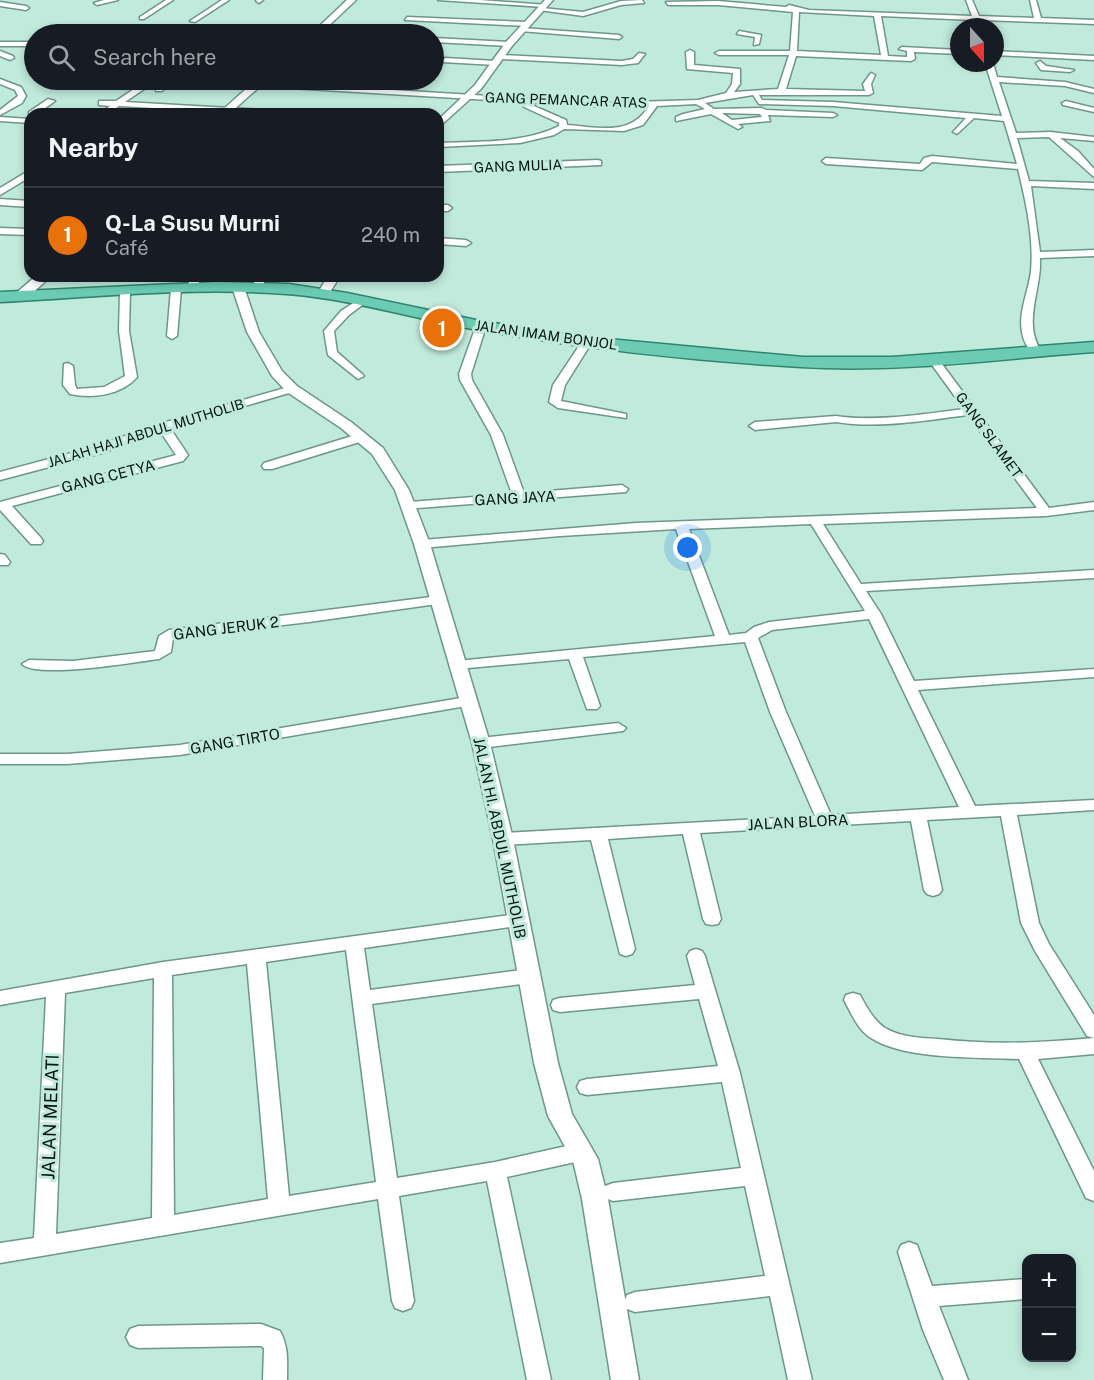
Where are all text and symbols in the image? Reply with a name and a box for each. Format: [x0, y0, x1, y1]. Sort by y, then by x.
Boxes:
north arrow [950, 18, 1004, 72]
search box [24, 24, 444, 90]
icon: search [45, 41, 78, 74]
text: Search here [93, 44, 217, 70]
street label: GANG PEMANCAR ATAS [485, 89, 647, 111]
text: Nearby [48, 132, 138, 163]
street label: GANG MULIA [473, 156, 563, 176]
text: Q-La Susu Murni [105, 210, 280, 236]
text: 1 [63, 223, 72, 247]
text: 240 m [361, 223, 420, 247]
text: Café [105, 236, 148, 260]
pin: 1 [422, 306, 462, 350]
street label: JALAN IMAM BONJOL [474, 317, 618, 353]
street label: GANG SLAMET [953, 389, 1025, 481]
street label: JALAH HAJI ABDUL MUTHOLIB [46, 396, 246, 470]
street label: GANG CETYA [60, 456, 157, 496]
street label: GANG JAYA [474, 487, 556, 509]
your location [673, 533, 702, 562]
street label: GANG JERUK 2 [172, 613, 280, 643]
street label: GANG TIRTO [189, 725, 281, 757]
street label: JALAN HI. ABDUL MUTHOLIB [470, 736, 530, 940]
street label: JALAN BLORA [747, 811, 849, 833]
street label: JALAN MELATI [37, 1054, 63, 1180]
map controls [1022, 1254, 1076, 1362]
button: + [1022, 1254, 1076, 1308]
button: − [1022, 1308, 1076, 1362]

